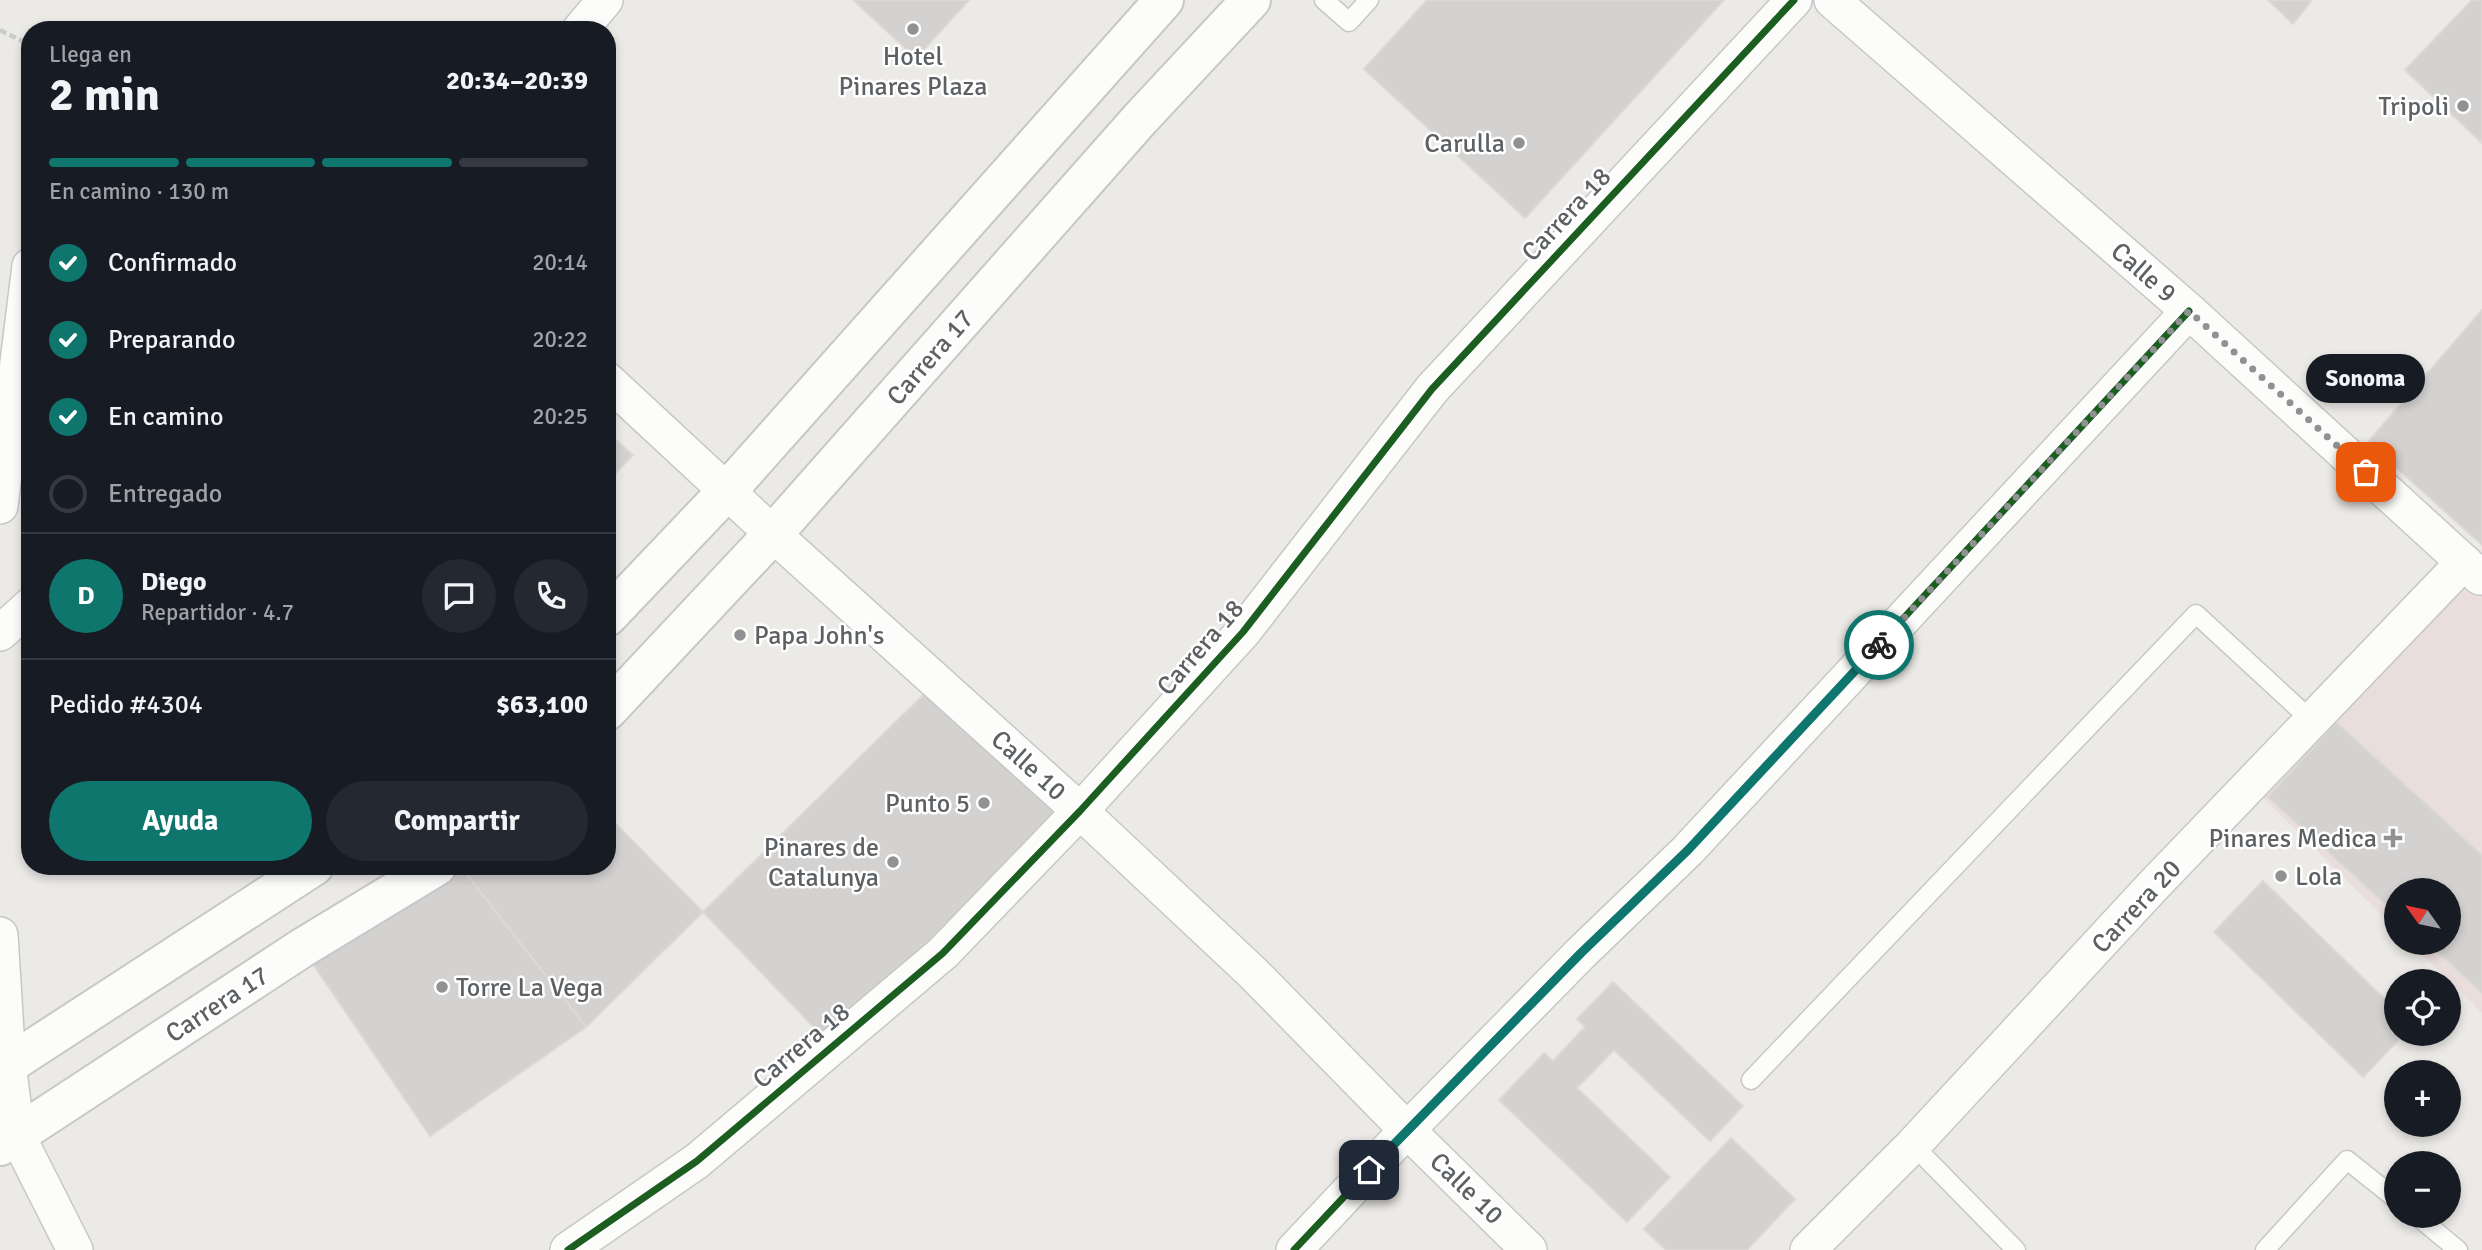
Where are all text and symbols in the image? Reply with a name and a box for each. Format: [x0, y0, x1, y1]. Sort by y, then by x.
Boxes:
marker: Hotel Pinares Plaza [905, 21, 921, 37]
text: Llega en [49, 40, 132, 69]
place label: Hotel Pinares Plaza [839, 41, 987, 103]
text: 20:34–20:39 [446, 65, 588, 97]
text: 2 min [49, 67, 160, 123]
place label: Tripoli [2379, 91, 2449, 123]
marker: Tripoli [2455, 98, 2471, 114]
place label: Carulla [1424, 128, 1505, 160]
marker: Carulla [1511, 135, 1527, 151]
street label: Carrera 18 [1515, 161, 1618, 268]
text: En camino · 130 m [49, 177, 229, 206]
street label: Calle 9 [2104, 236, 2183, 310]
icon: check [49, 244, 87, 282]
text: Confirmado [108, 247, 237, 279]
text: 20:14 [532, 248, 588, 277]
street label: Carrera 17 [880, 303, 981, 412]
icon: check [49, 321, 87, 359]
text: Preparando [108, 324, 235, 356]
text: 20:22 [532, 325, 588, 354]
callout: Sonoma [2306, 353, 2426, 402]
text: Sonoma [2326, 364, 2405, 393]
icon: check [49, 398, 87, 436]
text: En camino [108, 401, 224, 433]
text: 20:25 [532, 402, 588, 431]
pin [2336, 442, 2396, 502]
icon: bag [2347, 453, 2385, 491]
text: Entregado [108, 478, 222, 510]
button: chat [422, 559, 496, 633]
button: phone [514, 559, 588, 633]
text: Diego [141, 566, 207, 598]
text: D [77, 580, 95, 612]
street label: Carrera 18 [1150, 593, 1251, 702]
text: Repartidor · 4.7 [141, 598, 294, 627]
courier [1844, 610, 1914, 680]
place label: Papa John's [754, 620, 884, 652]
icon: bike [1860, 626, 1898, 664]
marker: Papa John's [732, 627, 748, 643]
text: Pedido #4304 [49, 689, 203, 721]
text: $63,100 [496, 689, 588, 721]
street label: Calle 10 [984, 724, 1073, 808]
button: Ayuda [49, 781, 312, 861]
button: Compartir [326, 781, 588, 861]
place label: Punto 5 [885, 788, 970, 820]
marker: Punto 5 [976, 795, 992, 811]
place label: Pinares Medica [2208, 823, 2377, 855]
marker: Pinares Medica [2383, 828, 2403, 848]
place label: Pinares de Catalunya [764, 832, 879, 894]
street label: Carrera 20 [2085, 853, 2188, 960]
marker: Pinares de Catalunya [885, 854, 901, 870]
place label: Lola [2295, 861, 2342, 893]
marker: Lola [2273, 868, 2289, 884]
north arrow [2384, 878, 2460, 956]
map controls [2384, 878, 2461, 1228]
street label: Carrera 17 [160, 960, 275, 1050]
button: locate [2384, 969, 2461, 1046]
place label: Torre La Vega [456, 972, 603, 1004]
marker: Torre La Vega [434, 979, 450, 995]
street label: Carrera 18 [747, 996, 857, 1096]
button: + [2384, 1060, 2461, 1137]
pin [1339, 1140, 1399, 1200]
street label: Calle 10 [1423, 1146, 1510, 1232]
icon: home [1350, 1151, 1388, 1189]
button: − [2384, 1151, 2461, 1228]

